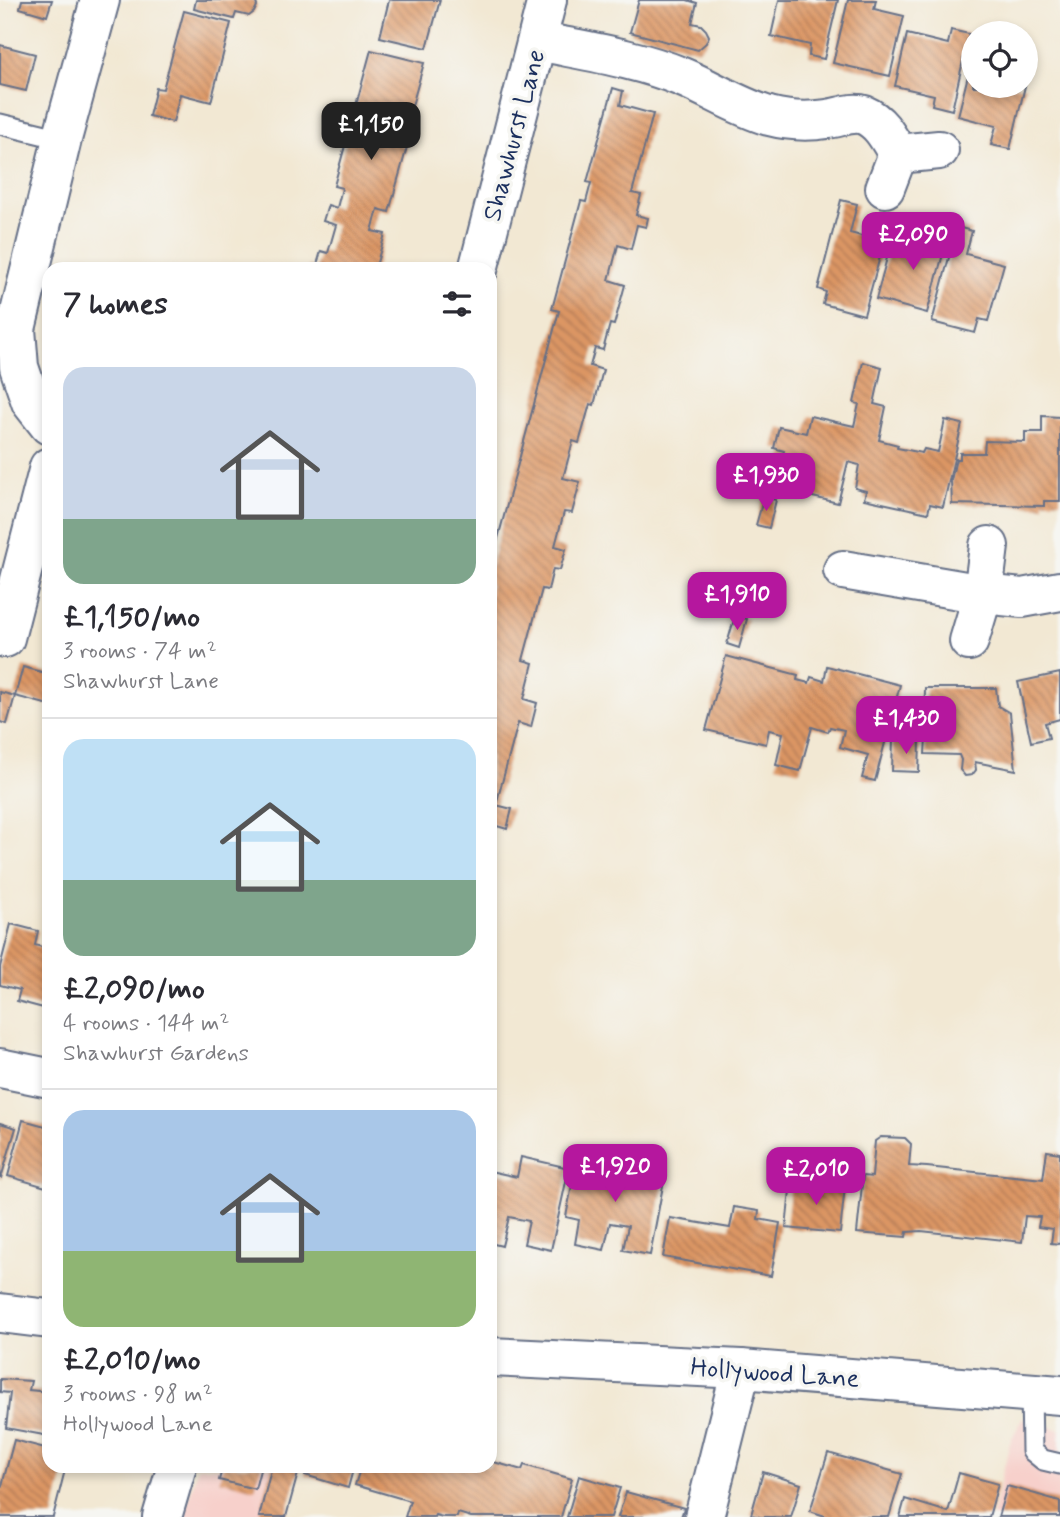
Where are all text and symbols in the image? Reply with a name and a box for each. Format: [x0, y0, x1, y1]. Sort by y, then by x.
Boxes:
map controls [961, 21, 1038, 98]
button: locate [961, 21, 1038, 98]
street label: Shawhurst Lane [476, 46, 554, 225]
pin: £1,150 [314, 102, 428, 162]
text: £1,150 [338, 110, 404, 140]
pin: £2,090 [856, 212, 970, 272]
text: £2,090 [878, 220, 948, 250]
text: 7 homes [63, 285, 168, 324]
icon: filters [438, 285, 476, 323]
icon: home [207, 412, 333, 538]
pin: £1,930 [709, 454, 823, 513]
text: £1,930 [732, 461, 800, 491]
pin: £1,910 [680, 572, 794, 632]
text: £1,910 [704, 580, 770, 610]
text: £1,150/mo [63, 598, 200, 637]
text: 3 rooms · 74 m² [63, 637, 217, 667]
text: Shawhurst Lane [63, 667, 219, 697]
pin: £1,430 [849, 696, 963, 756]
text: £1,430 [872, 704, 940, 734]
icon: home [207, 784, 333, 910]
text: £2,090/mo [63, 970, 205, 1009]
text: 4 rooms · 144 m² [63, 1009, 230, 1039]
text: Shawhurst Gardens [63, 1039, 249, 1069]
pin: £1,920 [558, 1144, 672, 1204]
pin: £2,010 [759, 1148, 873, 1207]
text: £1,920 [579, 1152, 651, 1182]
icon: home [207, 1155, 333, 1281]
text: £2,010 [782, 1155, 850, 1185]
text: £2,010/mo [63, 1341, 201, 1380]
street label: Hollywood Lane [689, 1351, 861, 1397]
text: 3 rooms · 98 m² [63, 1380, 213, 1410]
text: Hollywood Lane [63, 1410, 213, 1440]

